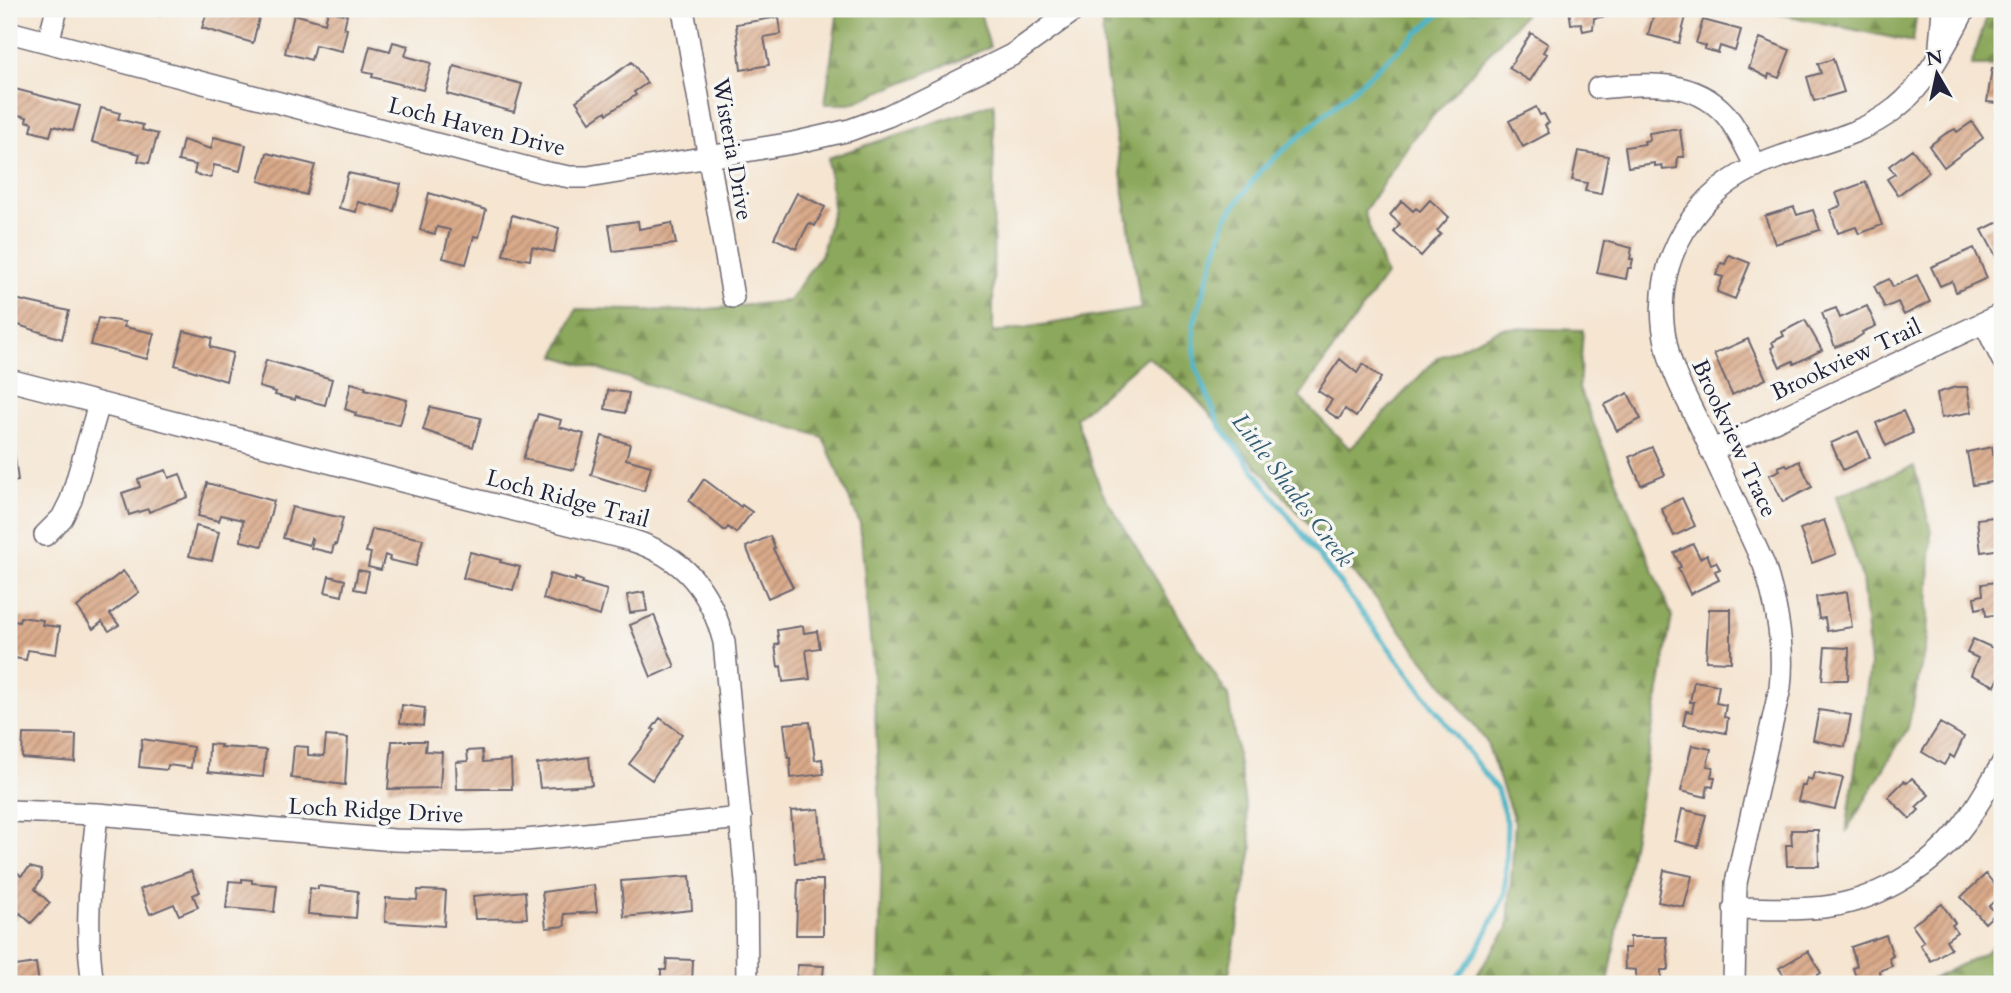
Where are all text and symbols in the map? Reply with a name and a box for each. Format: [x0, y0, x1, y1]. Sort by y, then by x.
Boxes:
north arrow [1902, 38, 1972, 108]
text: N [1924, 44, 1945, 72]
street label: Wisteria Drive [705, 75, 760, 223]
street label: Loch Haven Drive [385, 89, 569, 164]
street label: Brookview Trail [1766, 311, 1926, 408]
street label: Brookview Trace [1684, 354, 1785, 522]
water label: Little Shades Creek [1224, 407, 1361, 574]
street label: Loch Ridge Trail [483, 462, 653, 535]
street label: Loch Ridge Drive [288, 790, 464, 831]

